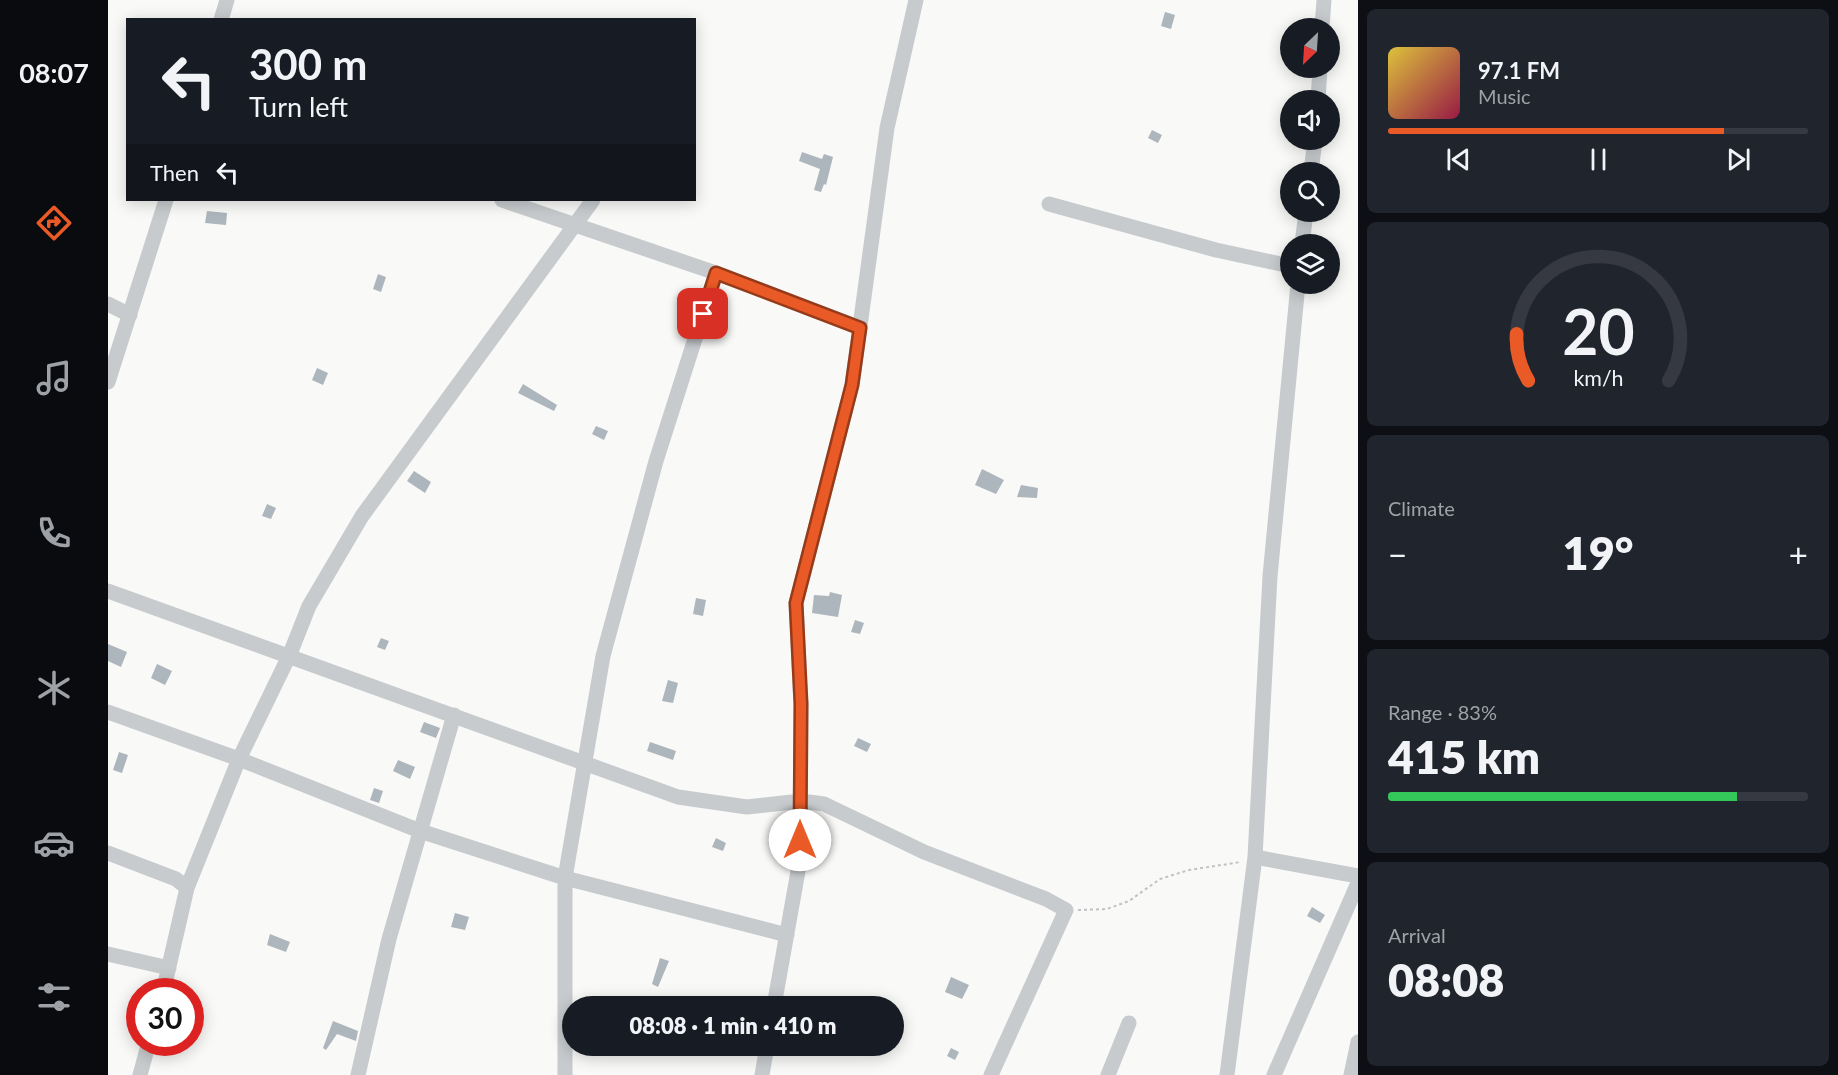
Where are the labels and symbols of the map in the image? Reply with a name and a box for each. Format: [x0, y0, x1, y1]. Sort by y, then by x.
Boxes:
north arrow [1280, 18, 1340, 78]
pin [677, 288, 728, 339]
position arrow [768, 808, 832, 872]
speed limit sign: 30 [126, 978, 204, 1056]

